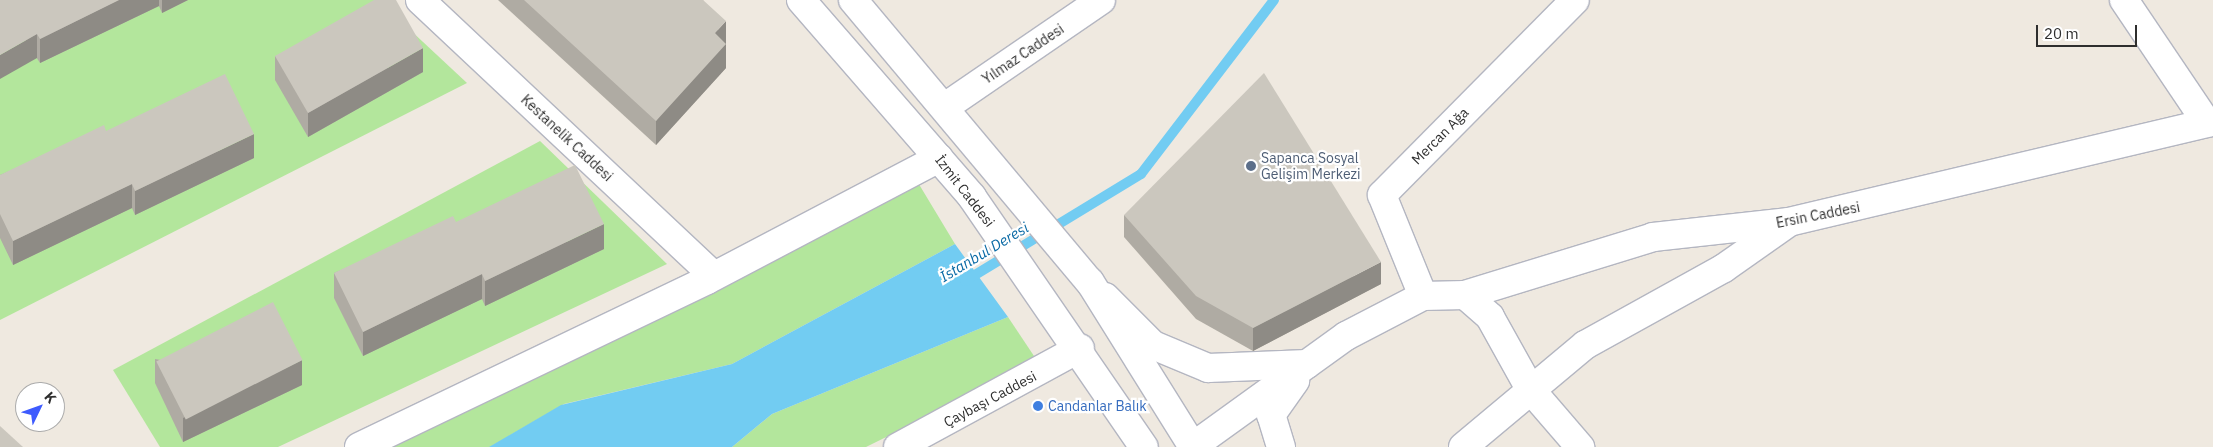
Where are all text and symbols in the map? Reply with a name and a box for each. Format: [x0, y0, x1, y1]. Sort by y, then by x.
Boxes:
scale bar [2038, 15, 2139, 47]
street label: Yılmaz Caddesi [979, 20, 1067, 88]
text: 20 m [2044, 24, 2079, 43]
street label: Kestanelik Caddesi [518, 91, 616, 185]
street label: Mercan Ağa [1408, 104, 1472, 168]
place label: Sapanca Sosyal Gelişim Merkezi [1261, 150, 1361, 182]
street label: İzmit Caddesi [932, 152, 998, 230]
marker: Sapanca Sosyal Gelişim Merkezi [1245, 160, 1257, 172]
street label: Ersin Caddesi [1775, 199, 1861, 231]
water label: İstanbul Deresi [936, 218, 1032, 286]
street label: Çaybaşı Caddesi [941, 367, 1039, 431]
north arrow [15, 382, 65, 432]
text: K [40, 388, 60, 407]
place label: Candanlar Balık [1048, 398, 1147, 414]
marker: Candanlar Balık [1032, 400, 1044, 412]

